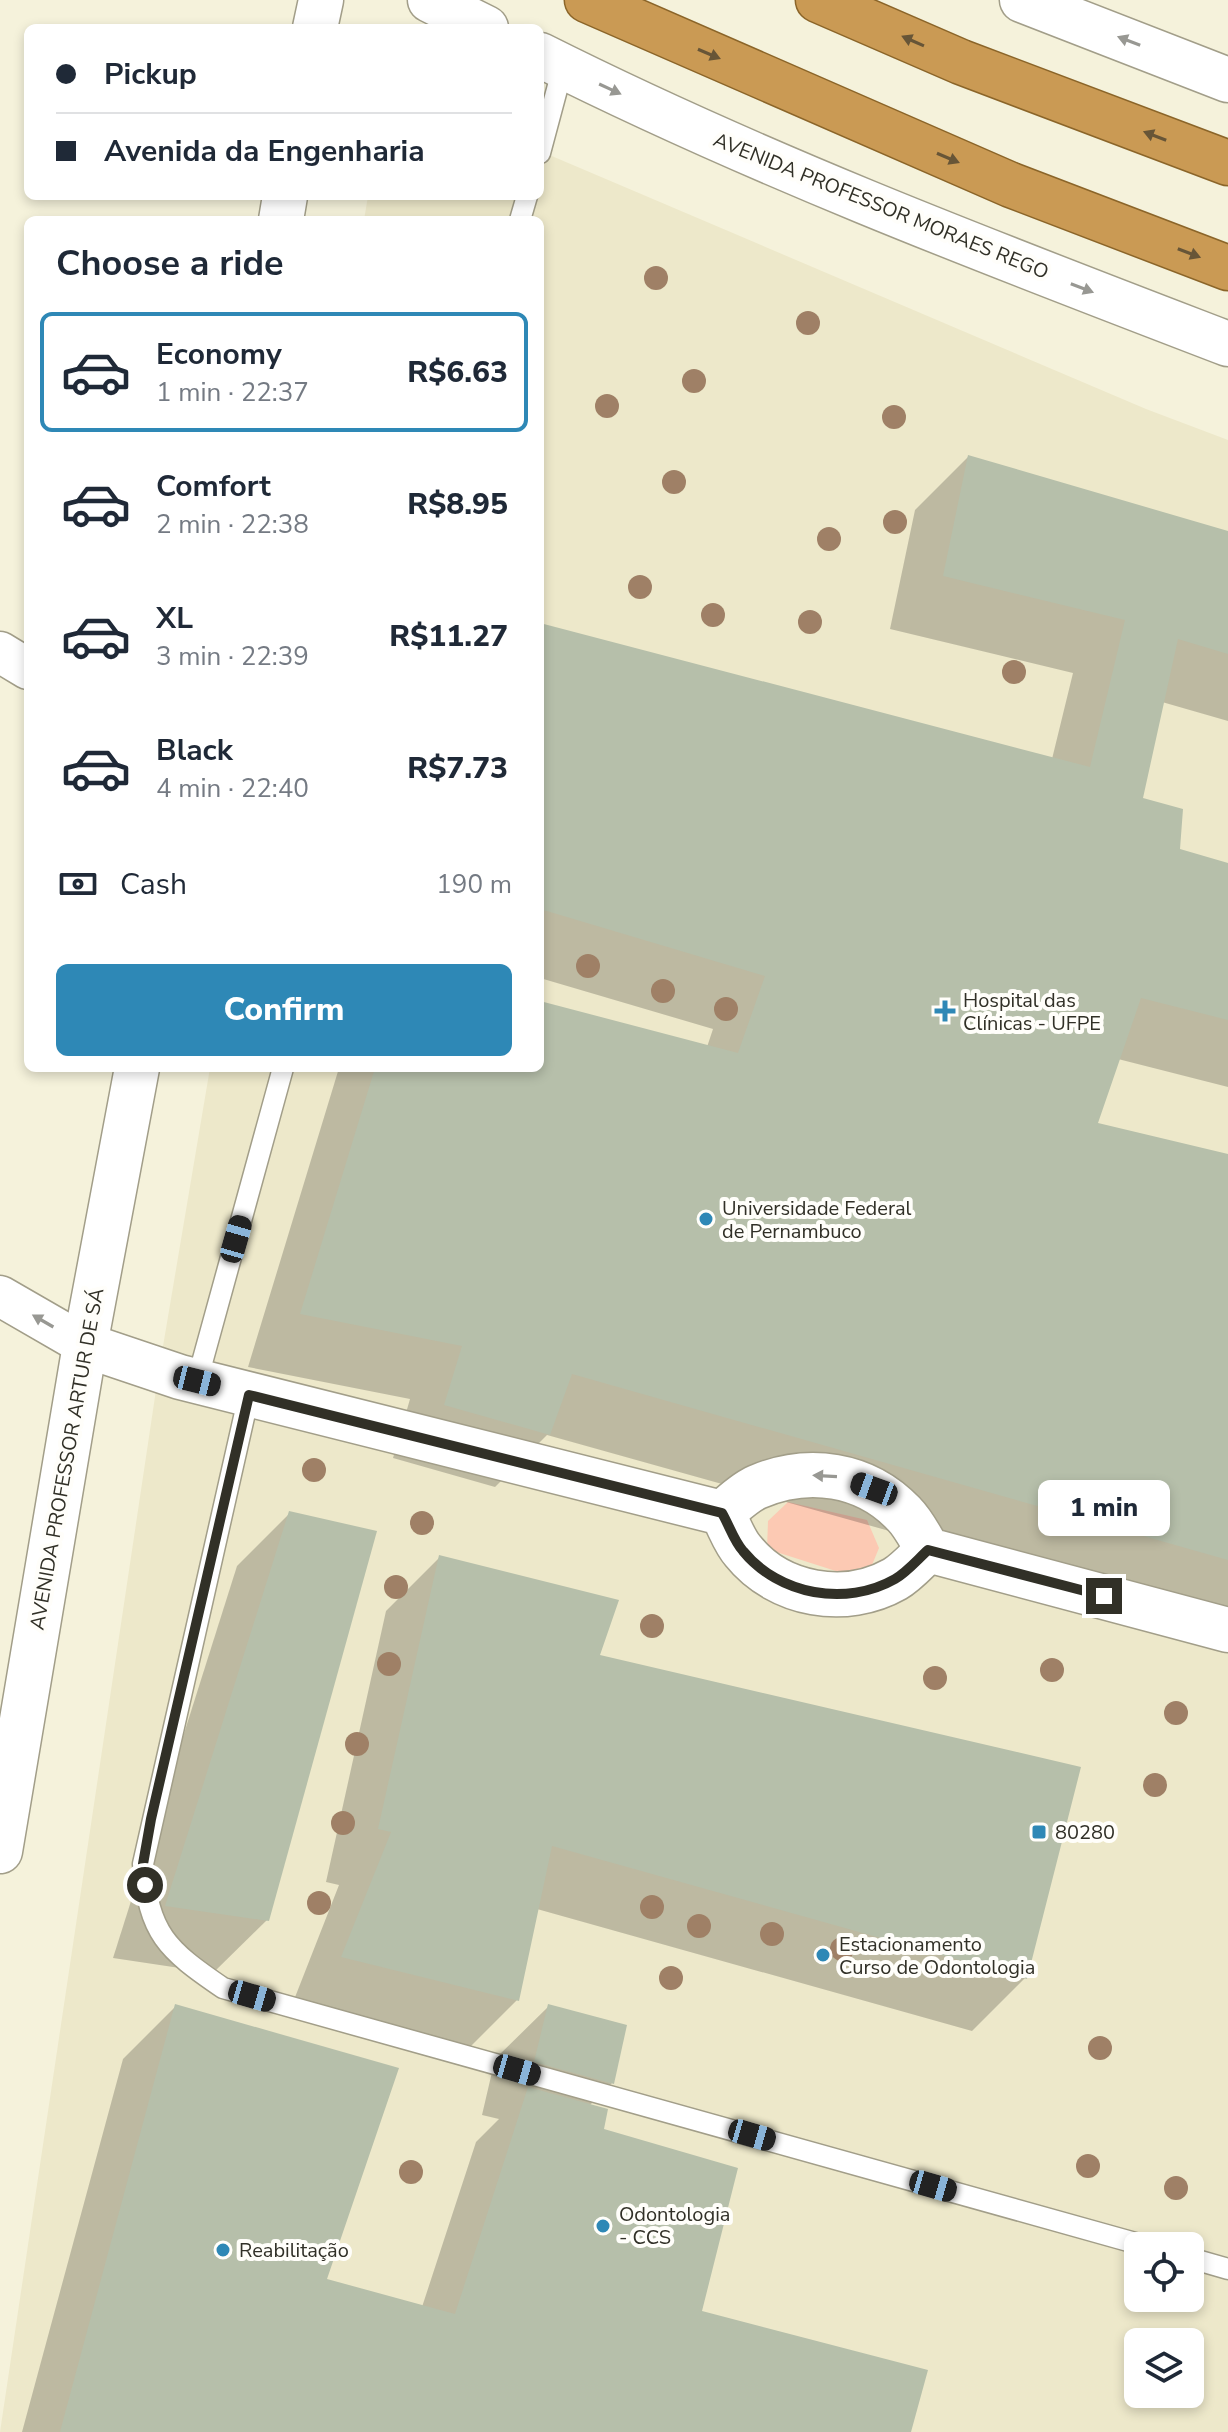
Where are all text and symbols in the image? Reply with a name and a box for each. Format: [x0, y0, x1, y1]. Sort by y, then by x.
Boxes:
one-way arrow [1117, 34, 1141, 47]
one-way arrow [901, 35, 925, 48]
one-way arrow [697, 48, 721, 61]
text: Pickup [104, 54, 197, 95]
one-way arrow [599, 82, 622, 96]
street label: AVENIDA PROFESSOR MORAES REGO [709, 126, 1053, 286]
one-way arrow [1143, 129, 1167, 142]
text: Avenida da Engenharia [104, 131, 425, 172]
one-way arrow [936, 151, 959, 164]
text: Choose a ride [56, 239, 284, 288]
one-way arrow [1177, 247, 1201, 260]
one-way arrow [1070, 282, 1094, 295]
text: Economy [156, 334, 282, 375]
icon: car [60, 336, 132, 408]
text: R$6.63 [407, 352, 508, 393]
text: 1 min · 22:37 [156, 375, 309, 410]
text: Comfort [156, 466, 271, 507]
icon: car [60, 468, 132, 540]
text: R$8.95 [407, 484, 508, 525]
text: 2 min · 22:38 [156, 507, 309, 542]
text: XL [156, 598, 193, 639]
icon: car [60, 600, 132, 672]
text: R$11.27 [389, 616, 508, 657]
text: 3 min · 22:39 [156, 639, 309, 674]
text: Black [156, 730, 233, 771]
icon: car [60, 732, 132, 804]
text: R$7.73 [407, 748, 508, 789]
text: 4 min · 22:40 [156, 771, 309, 806]
icon: cash [56, 862, 100, 906]
text: Cash [120, 864, 187, 905]
text: 190 m [436, 867, 512, 902]
button: Confirm [56, 964, 512, 1056]
place label: Hospital das Clínicas - UFPE [963, 987, 1101, 1037]
marker: Hospital das Clínicas - UFPE [934, 1000, 956, 1022]
place label: Universidade Federal de Pernambuco [722, 1195, 912, 1245]
marker: Universidade Federal de Pernambuco [697, 1210, 715, 1228]
car [218, 1213, 254, 1265]
street label: AVENIDA PROFESSOR ARTUR DE SÁ [24, 1286, 110, 1632]
one-way arrow [32, 1314, 54, 1328]
car [171, 1364, 223, 1398]
one-way arrow [812, 1469, 837, 1482]
car [847, 1470, 901, 1508]
callout: 1 min [1038, 1480, 1170, 1536]
text: 1 min [1070, 1490, 1138, 1525]
route end [1086, 1578, 1122, 1614]
place label: 80280 [1055, 1819, 1115, 1846]
marker: 80280 [1030, 1823, 1048, 1841]
route start [127, 1867, 163, 1903]
place label: Estacionamento Curso de Odontologia [839, 1931, 1035, 1981]
marker: Estacionamento Curso de Odontologia [814, 1946, 832, 1964]
car [226, 1978, 278, 2014]
car [491, 2052, 543, 2088]
car [726, 2117, 778, 2153]
car [907, 2168, 959, 2204]
place label: Odontologia - CCS [619, 2201, 730, 2251]
marker: Odontologia - CCS [594, 2217, 612, 2235]
map controls [1124, 2232, 1204, 2408]
button: locate [1124, 2232, 1204, 2312]
place label: Reabilitação [239, 2237, 349, 2264]
marker: Reabilitação [214, 2241, 232, 2259]
button: layers [1124, 2328, 1204, 2408]

